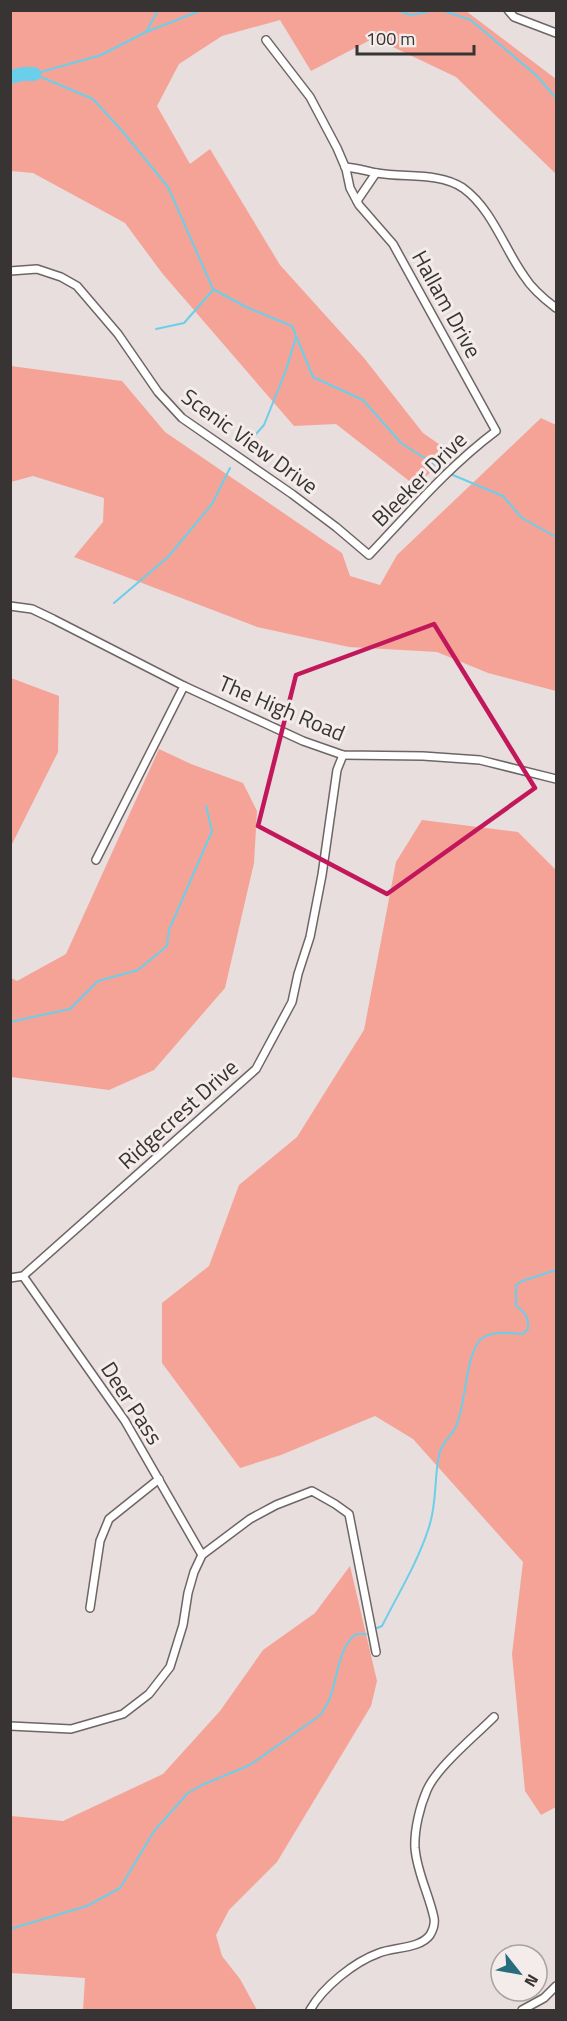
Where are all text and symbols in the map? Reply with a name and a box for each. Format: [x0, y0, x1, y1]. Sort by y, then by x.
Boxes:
scale bar [357, 18, 474, 56]
text: 100 m [366, 25, 415, 52]
street label: Hallam Drive [403, 244, 491, 364]
street label: Scenic View Drive [175, 380, 325, 502]
street label: Bleeker Drive [364, 424, 474, 534]
street label: The High Road [213, 666, 351, 750]
street label: Ridgecrest Drive [110, 1051, 246, 1177]
street label: Deer Pass [92, 1355, 172, 1451]
north arrow [489, 1943, 549, 2003]
text: N [519, 1970, 545, 1992]

